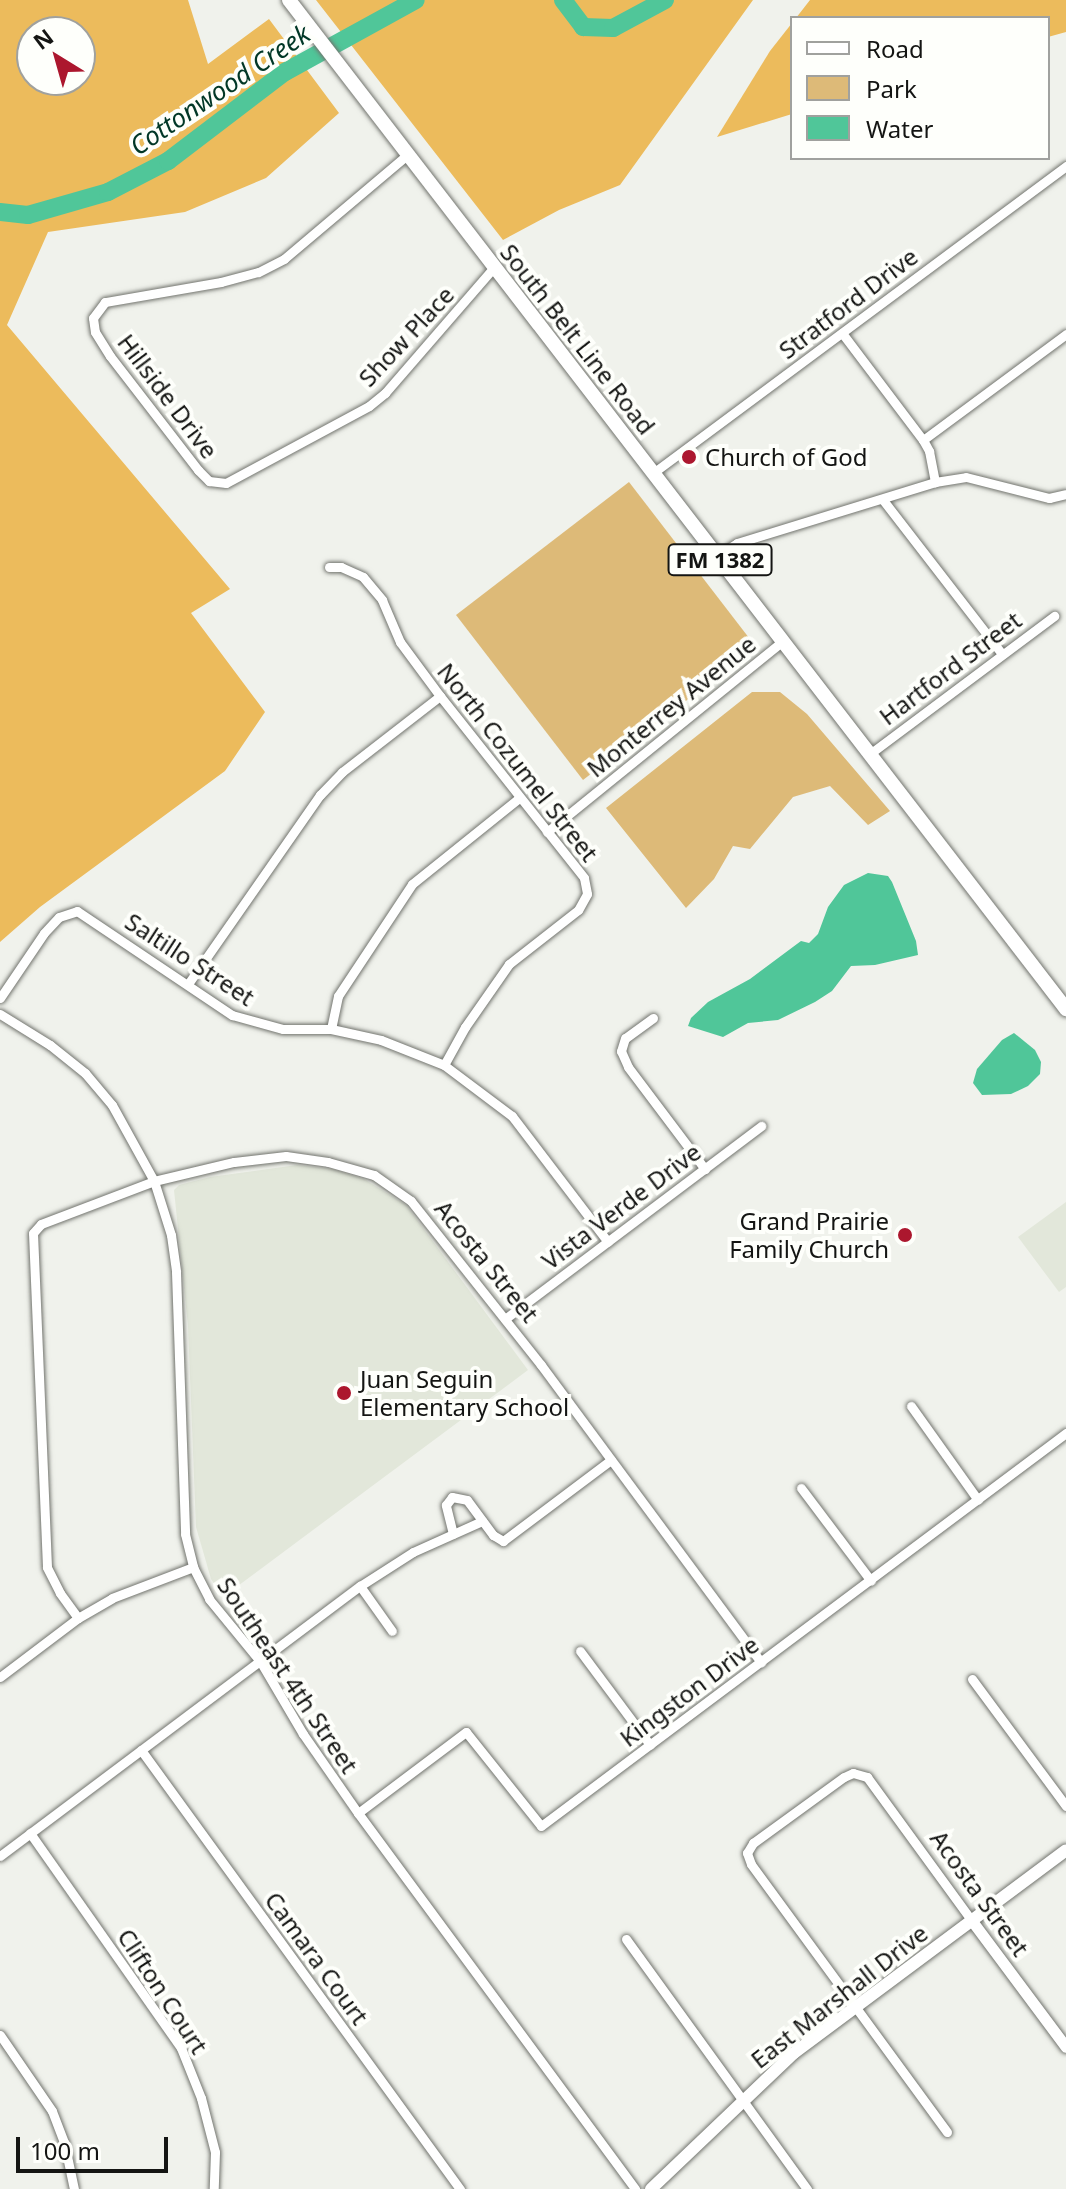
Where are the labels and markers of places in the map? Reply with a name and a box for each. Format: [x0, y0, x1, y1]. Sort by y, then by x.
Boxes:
place label: Church of God [705, 443, 868, 471]
marker: Church of God [680, 448, 698, 466]
place label: Grand Prairie Family Church [729, 1207, 889, 1263]
marker: Grand Prairie Family Church [896, 1226, 914, 1244]
place label: Juan Seguin Elementary School [360, 1365, 569, 1421]
marker: Juan Seguin Elementary School [335, 1384, 353, 1402]

